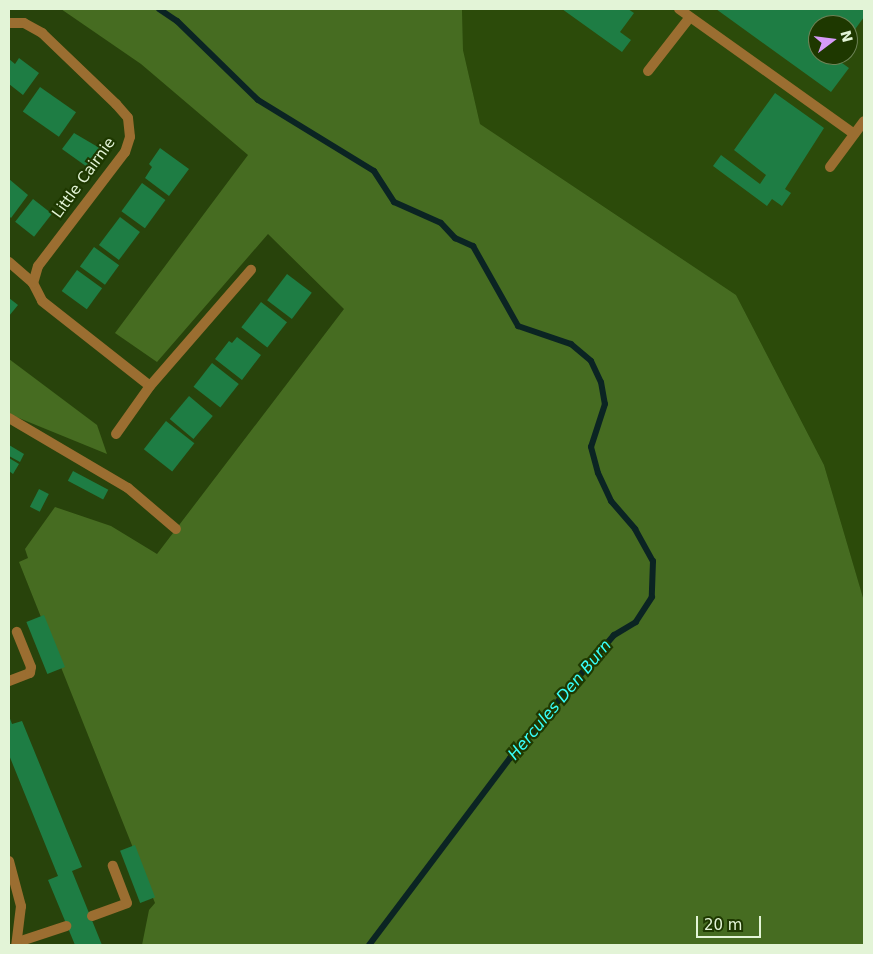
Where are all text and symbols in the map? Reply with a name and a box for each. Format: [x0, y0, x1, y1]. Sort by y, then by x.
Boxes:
north arrow [808, 15, 858, 65]
text: N [837, 29, 856, 44]
street label: Little Cairnie [49, 134, 119, 222]
water label: Hercules Den Burn [504, 636, 616, 764]
scale bar [698, 906, 763, 938]
text: 20 m [704, 916, 742, 934]

